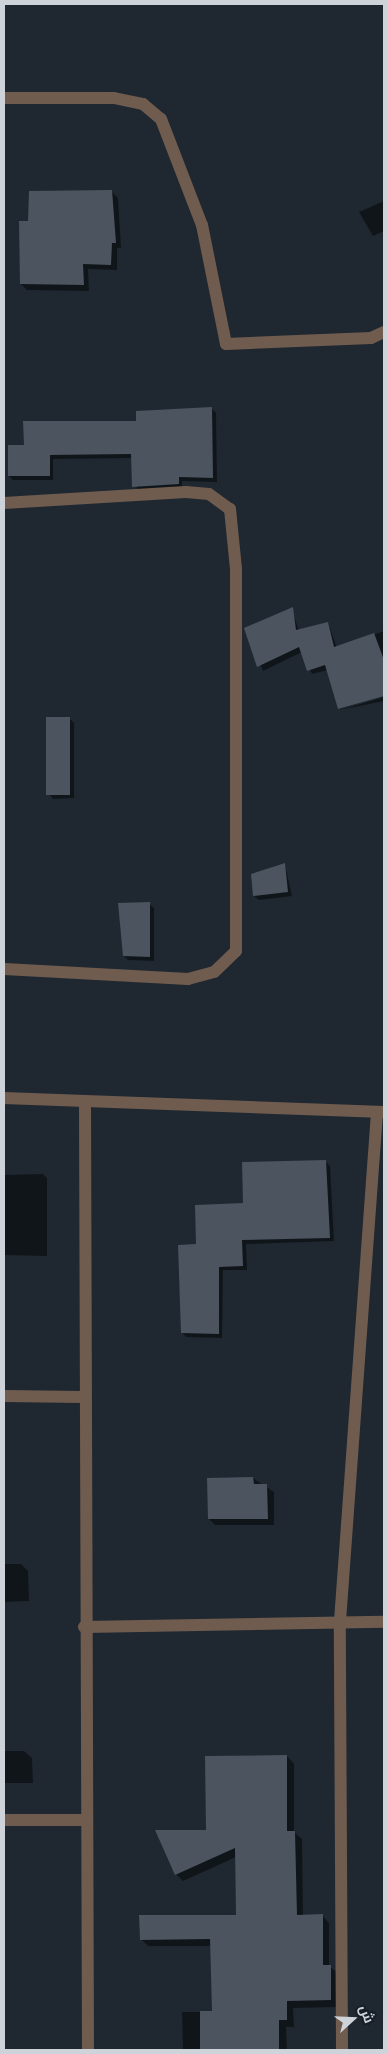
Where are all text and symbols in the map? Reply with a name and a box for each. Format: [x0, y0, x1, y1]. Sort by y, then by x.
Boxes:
north arrow [328, 1994, 378, 2044]
text: ش [357, 2002, 379, 2025]

